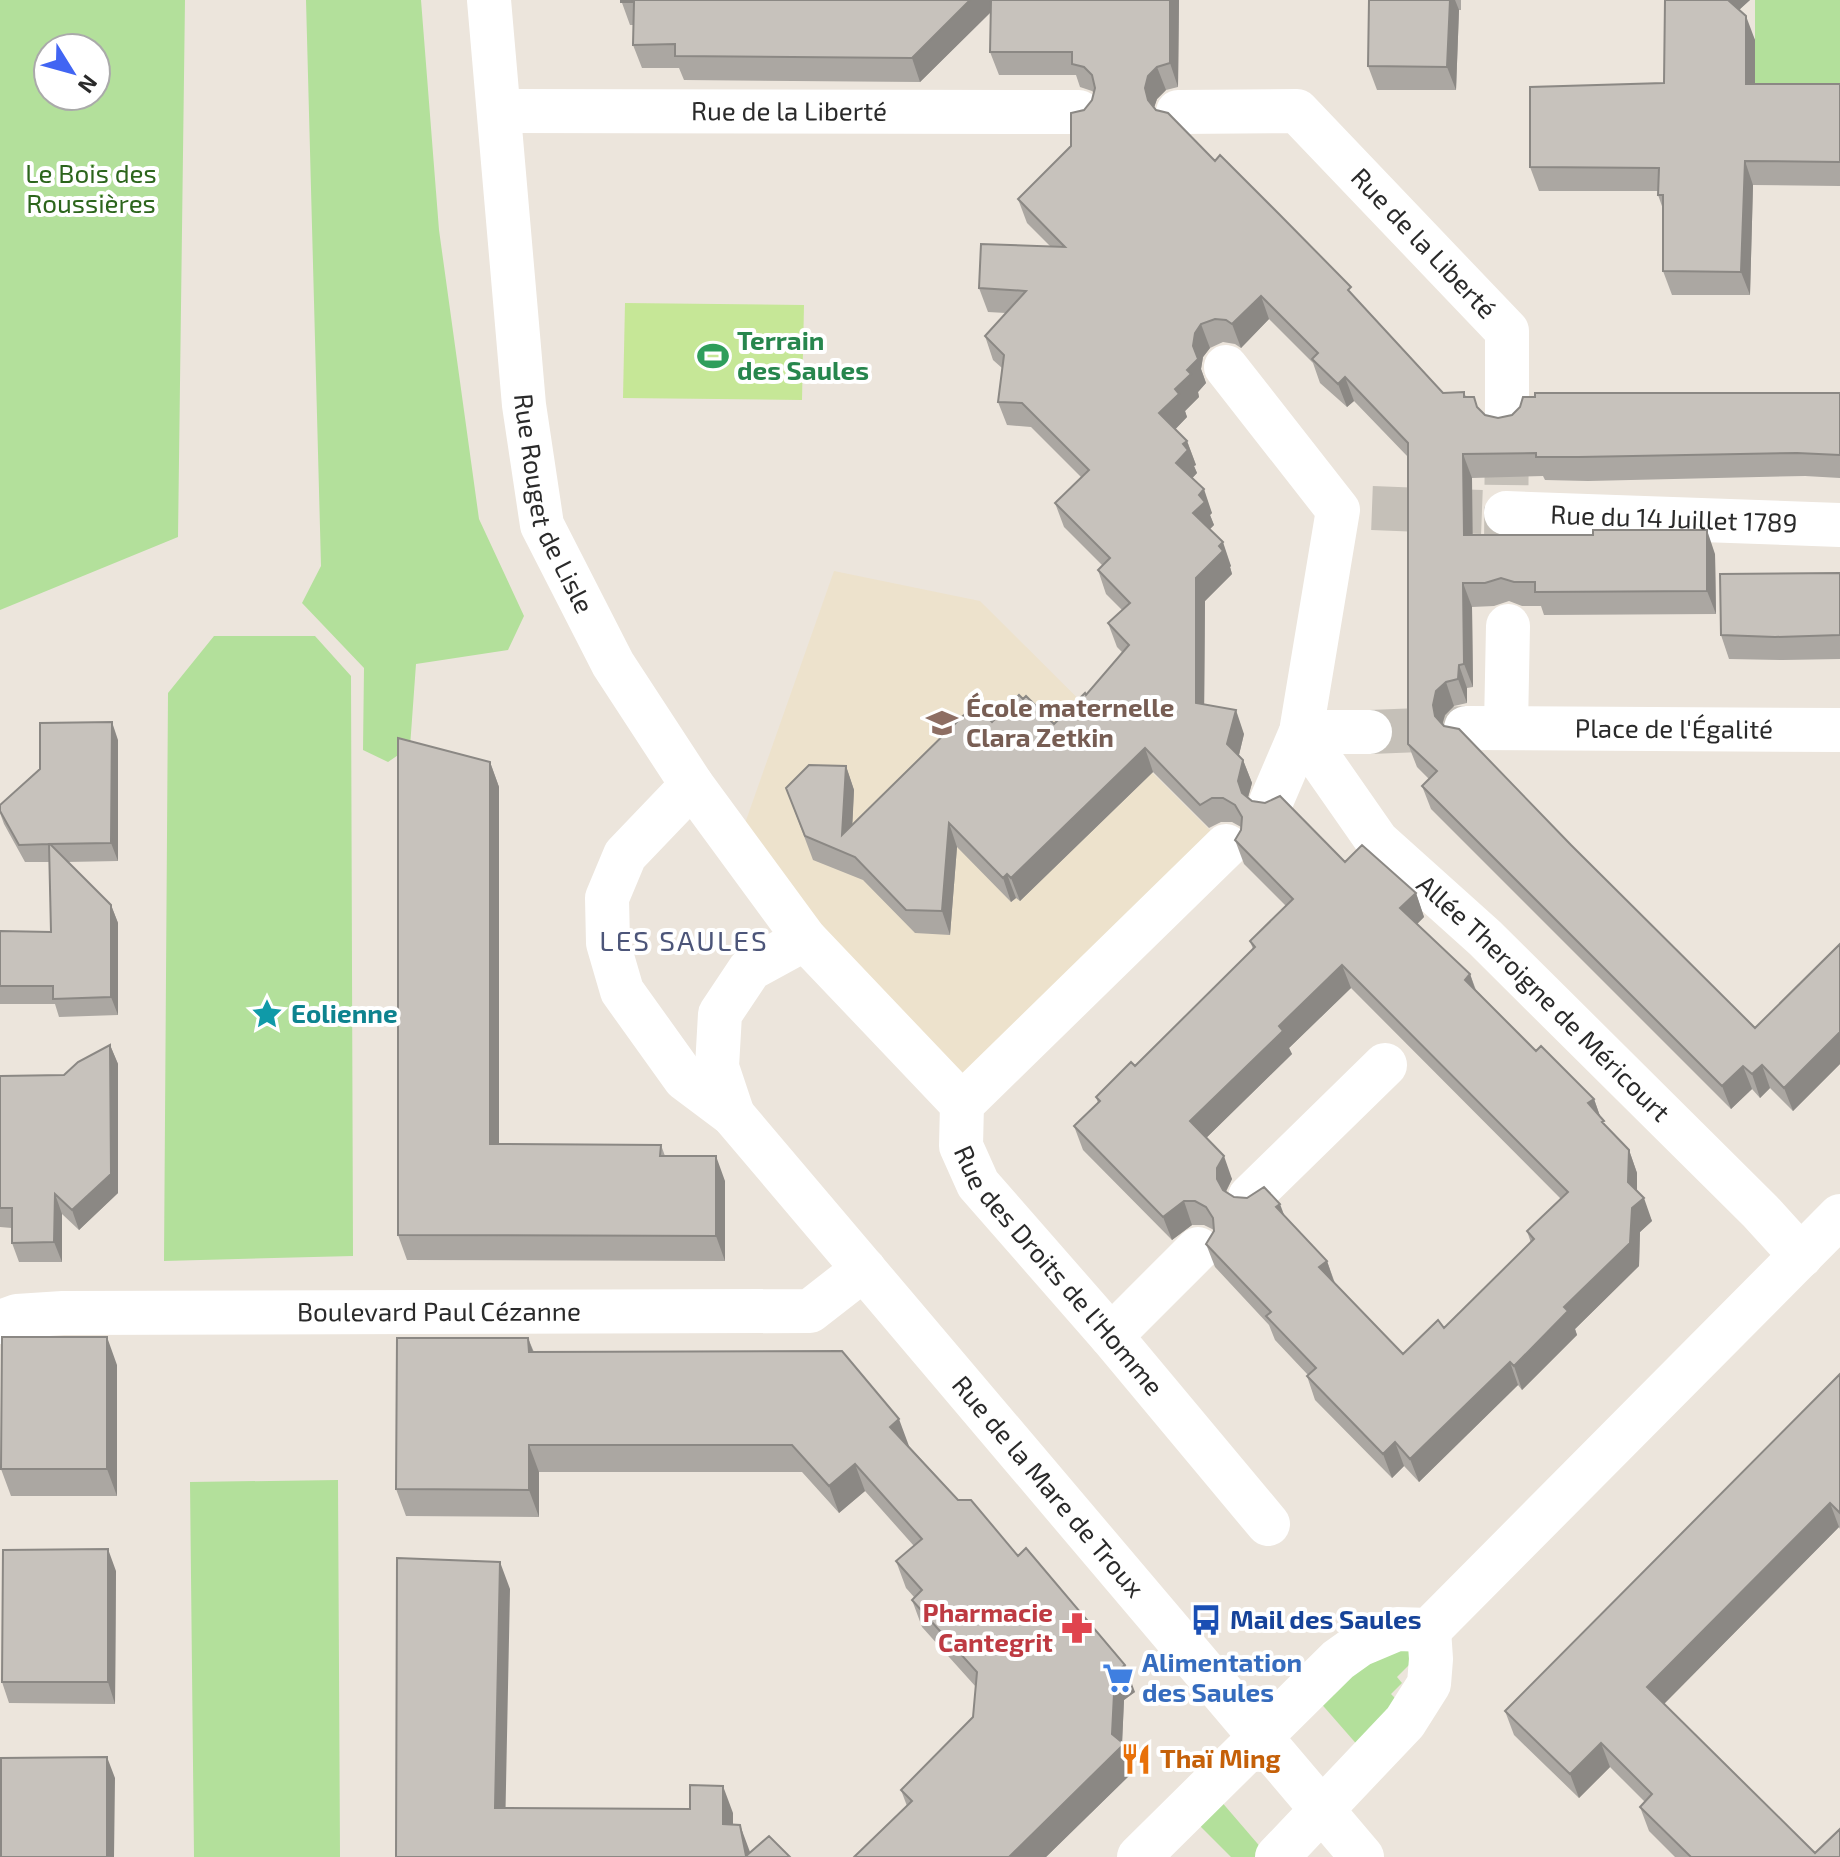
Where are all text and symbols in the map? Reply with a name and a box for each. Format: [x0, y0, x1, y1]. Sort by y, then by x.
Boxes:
north arrow [32, 32, 112, 112]
text: N [74, 70, 104, 99]
street label: Rue de la Liberté [691, 94, 887, 126]
park label: Le Bois des Roussières [25, 157, 157, 218]
street label: Rue de la Liberté [1346, 161, 1503, 324]
place label: Terrain des Saules [737, 324, 869, 385]
sports icon: Terrain des Saules [696, 339, 730, 373]
street label: Rue Rouget de Lisle [509, 392, 601, 618]
street label: Rue du 14 Juillet 1789 [1550, 498, 1798, 537]
place label: École maternelle Clara Zetkin [966, 691, 1174, 752]
school or university icon: École maternelle Clara Zetkin [925, 706, 959, 740]
street label: Place de l'Égalité [1575, 712, 1773, 744]
street label: Allée Theroigne de Méricourt [1411, 868, 1677, 1127]
district label: LES SAULES [599, 923, 769, 957]
place icon: Eolienne [250, 997, 284, 1031]
place label: Eolienne [291, 997, 398, 1028]
street label: Rue des Droits de l'Homme [949, 1140, 1171, 1401]
street label: Boulevard Paul Cézanne [297, 1295, 581, 1326]
street label: Rue de la Mare de Troux [947, 1369, 1152, 1603]
place label: Pharmacie Cantegrit [923, 1596, 1053, 1657]
bus stop icon: Mail des Saules [1189, 1603, 1223, 1637]
place label: Mail des Saules [1230, 1603, 1421, 1634]
pharmacy icon: Pharmacie Cantegrit [1060, 1611, 1094, 1645]
place label: Alimentation des Saules [1142, 1646, 1302, 1707]
supermarket icon: Alimentation des Saules [1101, 1661, 1135, 1695]
restaurant icon: Thaï Ming [1119, 1742, 1153, 1776]
place label: Thaï Ming [1160, 1742, 1281, 1773]

